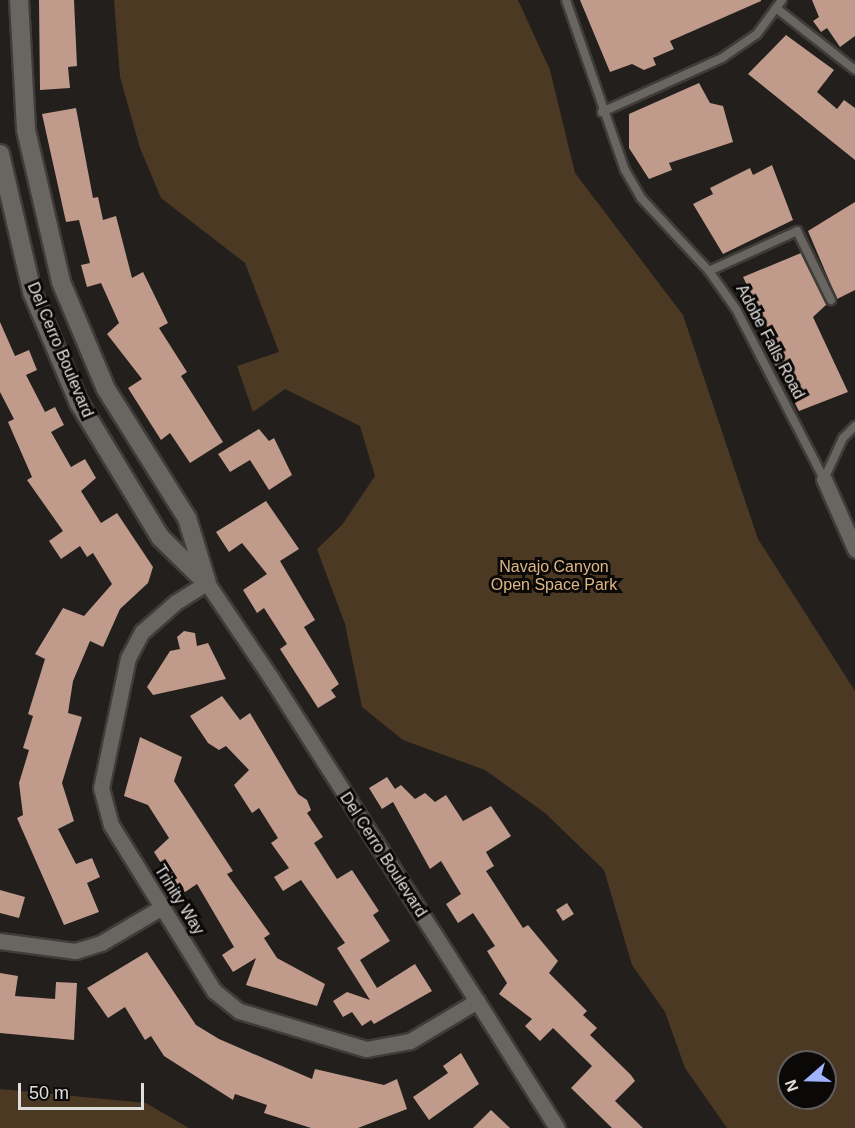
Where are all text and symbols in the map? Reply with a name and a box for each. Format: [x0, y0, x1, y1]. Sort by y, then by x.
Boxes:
street label: Del Cerro Boulevard [23, 280, 97, 420]
street label: Adobe Falls Road [732, 281, 808, 403]
park label: Navajo Canyon Open Space Park [491, 557, 617, 595]
street label: Del Cerro Boulevard [335, 789, 431, 921]
street label: Trinity Way [150, 861, 208, 939]
north arrow [777, 1050, 837, 1110]
scale bar [21, 1071, 147, 1109]
text: N [782, 1077, 801, 1094]
text: 50 m [29, 1083, 69, 1103]

